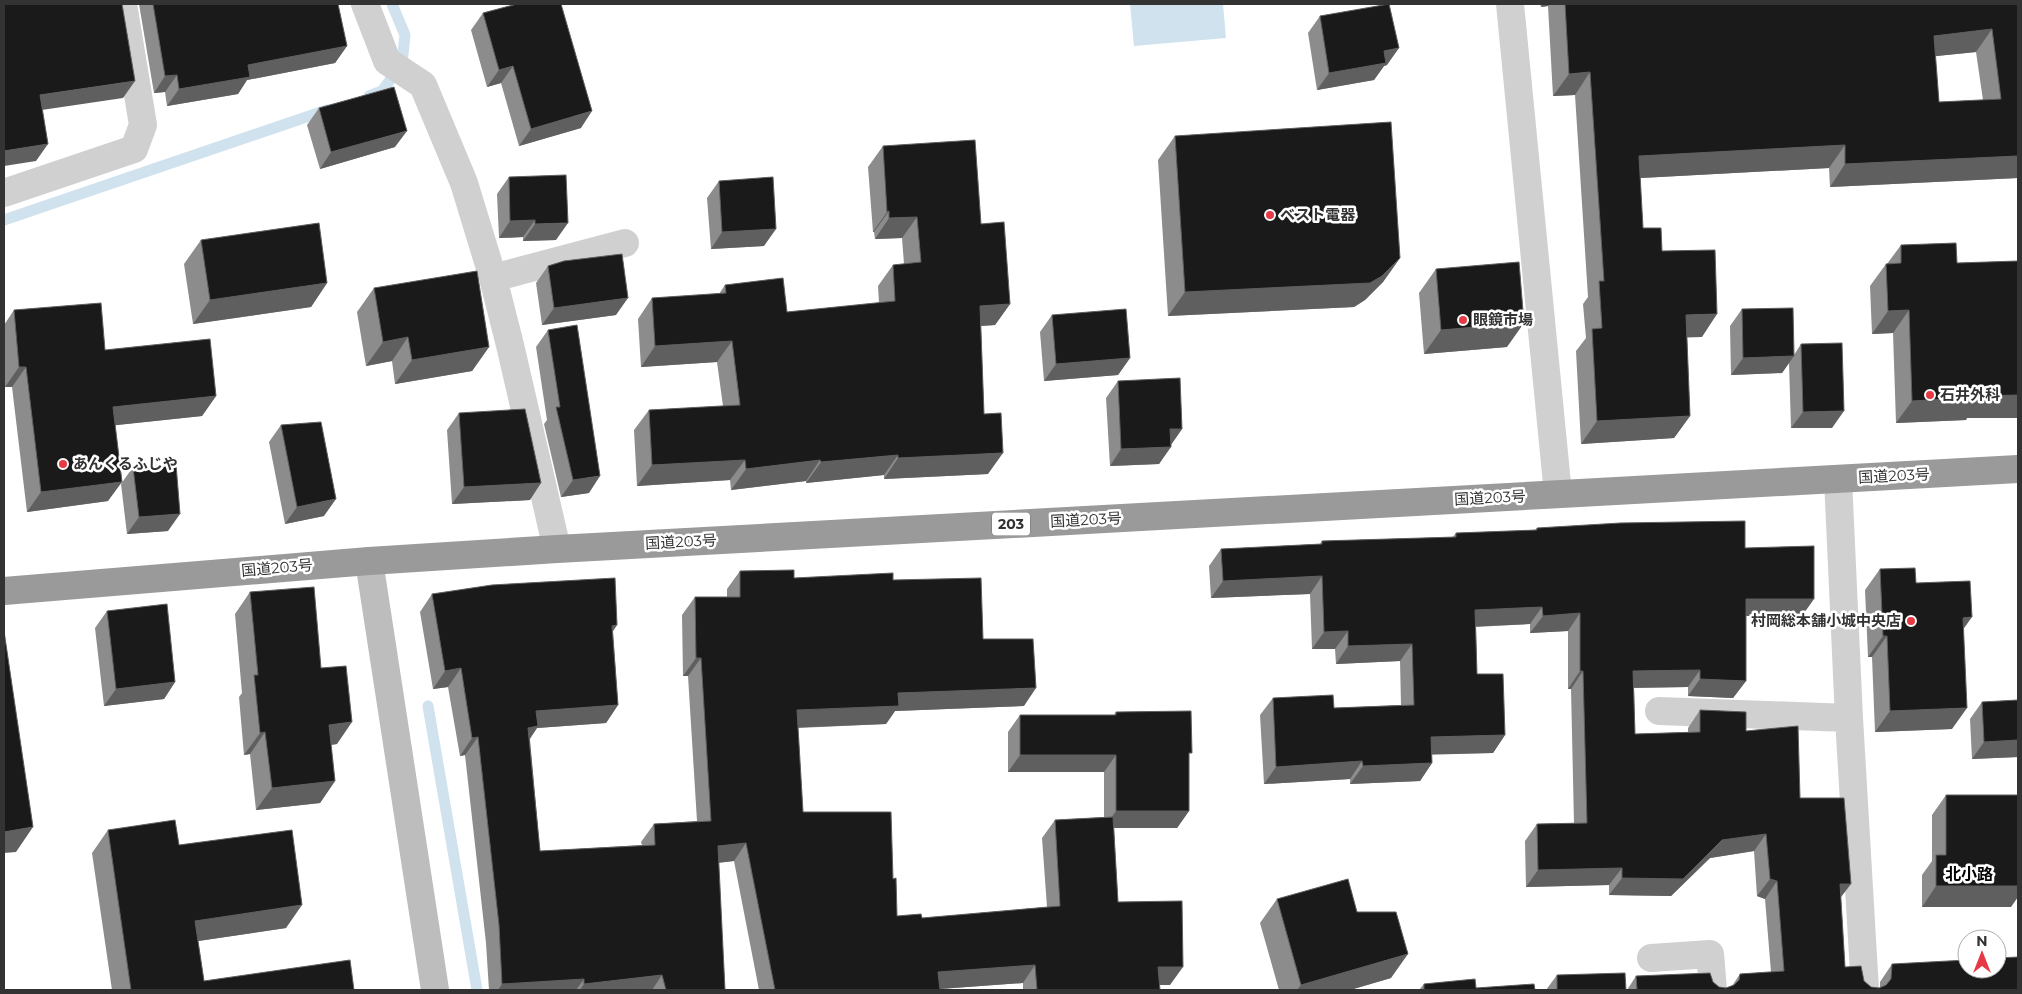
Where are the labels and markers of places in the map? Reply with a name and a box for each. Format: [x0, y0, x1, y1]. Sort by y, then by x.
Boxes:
place label: ベスト電器 [1280, 205, 1356, 224]
marker: ベスト電器 [1264, 209, 1276, 221]
place label: 眼鏡市場 [1473, 310, 1533, 329]
marker: 眼鏡市場 [1457, 314, 1469, 326]
place label: 石井外科 [1940, 385, 2000, 404]
marker: 石井外科 [1924, 389, 1936, 401]
place label: あんくるふじや [73, 454, 178, 473]
marker: あんくるふじや [57, 458, 69, 470]
place label: 村岡総本舗小城中央店 [1751, 611, 1901, 630]
marker: 村岡総本舗小城中央店 [1905, 615, 1917, 627]

